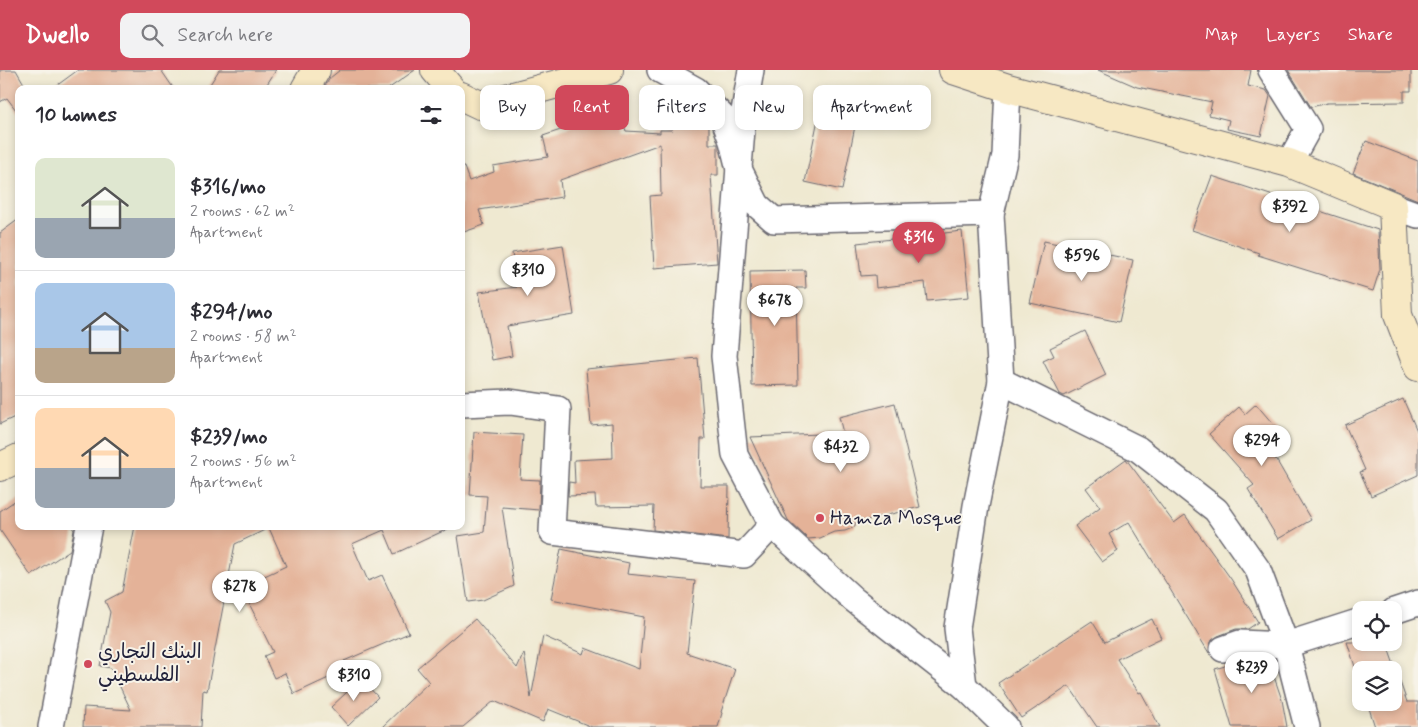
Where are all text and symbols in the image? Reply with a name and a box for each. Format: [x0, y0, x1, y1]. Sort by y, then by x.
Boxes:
search box [120, 13, 470, 58]
text: Dwello [25, 20, 90, 51]
icon: search [138, 21, 166, 49]
text: Search here [178, 23, 273, 48]
text: Map [1205, 23, 1238, 47]
text: Layers [1266, 23, 1320, 47]
text: Share [1348, 23, 1393, 47]
chip: Buy [480, 85, 545, 130]
chip: Rent [555, 85, 629, 130]
chip: Filters [639, 85, 725, 130]
chip: New [735, 85, 803, 130]
chip: Apartment [813, 85, 931, 130]
text: 10 homes [35, 101, 117, 129]
icon: filters [417, 101, 445, 129]
text: $316/mo [190, 173, 266, 201]
icon: home [75, 178, 135, 238]
pin: $392 [1260, 190, 1320, 233]
text: $392 [1272, 196, 1308, 217]
text: 2 rooms · 62 m² [190, 201, 295, 222]
text: Apartment [190, 222, 263, 243]
pin: $316 [889, 222, 949, 264]
text: $316 [903, 227, 935, 248]
pin: $596 [1052, 240, 1112, 282]
text: $596 [1064, 245, 1100, 266]
pin: $310 [498, 254, 558, 297]
text: $310 [511, 260, 545, 281]
pin: $678 [745, 284, 805, 327]
text: $678 [758, 290, 792, 311]
text: $294/mo [190, 298, 272, 326]
icon: home [75, 303, 135, 363]
text: 2 rooms · 58 m² [190, 326, 296, 347]
text: Apartment [190, 347, 263, 368]
text: $239/mo [190, 423, 267, 451]
pin: $294 [1232, 424, 1292, 467]
icon: home [75, 428, 135, 488]
pin: $432 [811, 430, 871, 473]
text: $294 [1244, 430, 1280, 451]
text: $432 [823, 436, 859, 457]
text: 2 rooms · 56 m² [190, 451, 297, 472]
text: Apartment [190, 472, 263, 493]
place label: Hamza Mosque [830, 505, 962, 532]
marker: Hamza Mosque [814, 512, 826, 524]
pin: $278 [210, 570, 270, 613]
text: $278 [223, 576, 257, 597]
map controls [1352, 601, 1402, 711]
button: locate [1352, 601, 1402, 651]
place label: البنك التجاري الفلسطيني [98, 639, 202, 692]
pin: $239 [1222, 652, 1282, 694]
text: $239 [1236, 657, 1268, 678]
marker: البنك التجاري الفلسطيني [82, 658, 94, 670]
pin: $310 [324, 660, 384, 702]
button: layers [1352, 661, 1402, 711]
text: $310 [337, 665, 371, 686]

